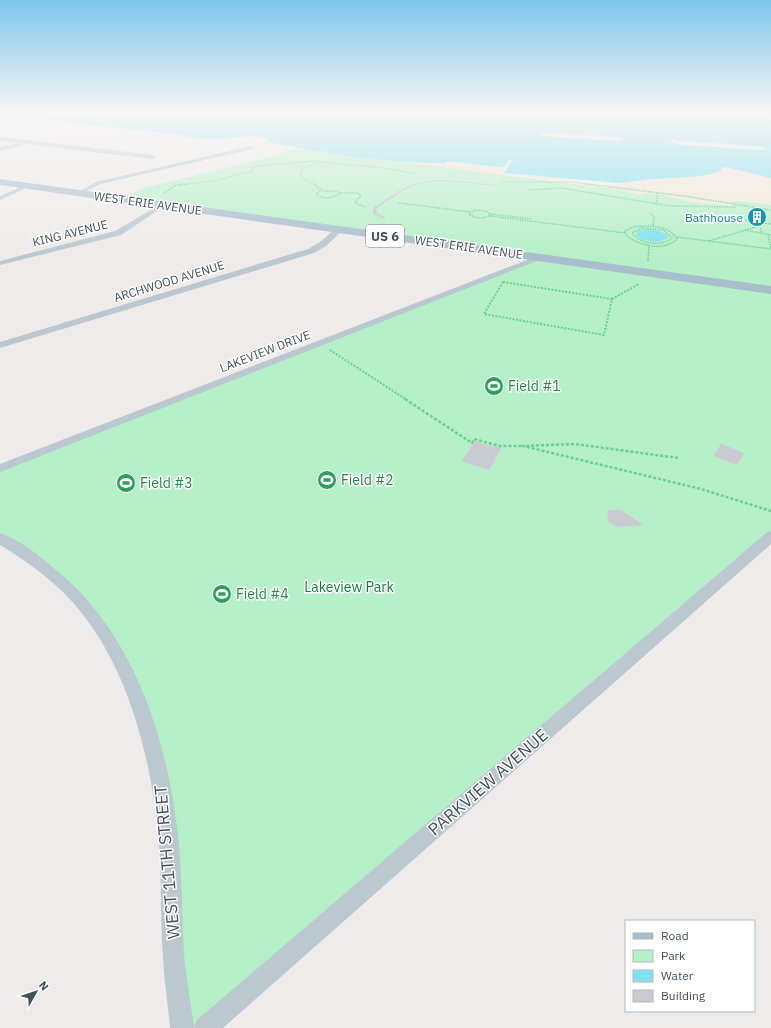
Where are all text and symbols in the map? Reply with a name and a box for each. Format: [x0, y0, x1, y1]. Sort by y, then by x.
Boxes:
street label: WEST ERIE AVENUE [93, 188, 203, 218]
building icon: Bathhouse [746, 206, 768, 228]
place label: Bathhouse [685, 210, 743, 225]
street label: KING AVENUE [31, 216, 109, 250]
road number: US 6 [366, 225, 404, 247]
street label: WEST ERIE AVENUE [414, 232, 524, 262]
street label: ARCHWOOD AVENUE [112, 257, 226, 305]
street label: LAKEVIEW DRIVE [218, 327, 312, 375]
sports icon: Field #1 [483, 375, 505, 397]
place label: Field #1 [508, 377, 561, 395]
sports icon: Field #2 [316, 469, 338, 491]
place label: Field #2 [341, 471, 394, 489]
sports icon: Field #3 [115, 472, 137, 494]
place label: Field #3 [140, 474, 193, 492]
park label: Lakeview Park [304, 578, 394, 596]
sports icon: Field #4 [211, 583, 233, 605]
place label: Field #4 [236, 585, 289, 603]
street label: PARKVIEW AVENUE [423, 724, 553, 840]
street label: WEST 11TH STREET [149, 784, 185, 940]
legend [625, 920, 755, 1012]
text: Road [661, 928, 689, 943]
text: Park [661, 948, 686, 963]
text: Water [661, 968, 694, 983]
north arrow [16, 972, 56, 1012]
text: N [36, 978, 52, 993]
text: Building [661, 988, 706, 1003]

